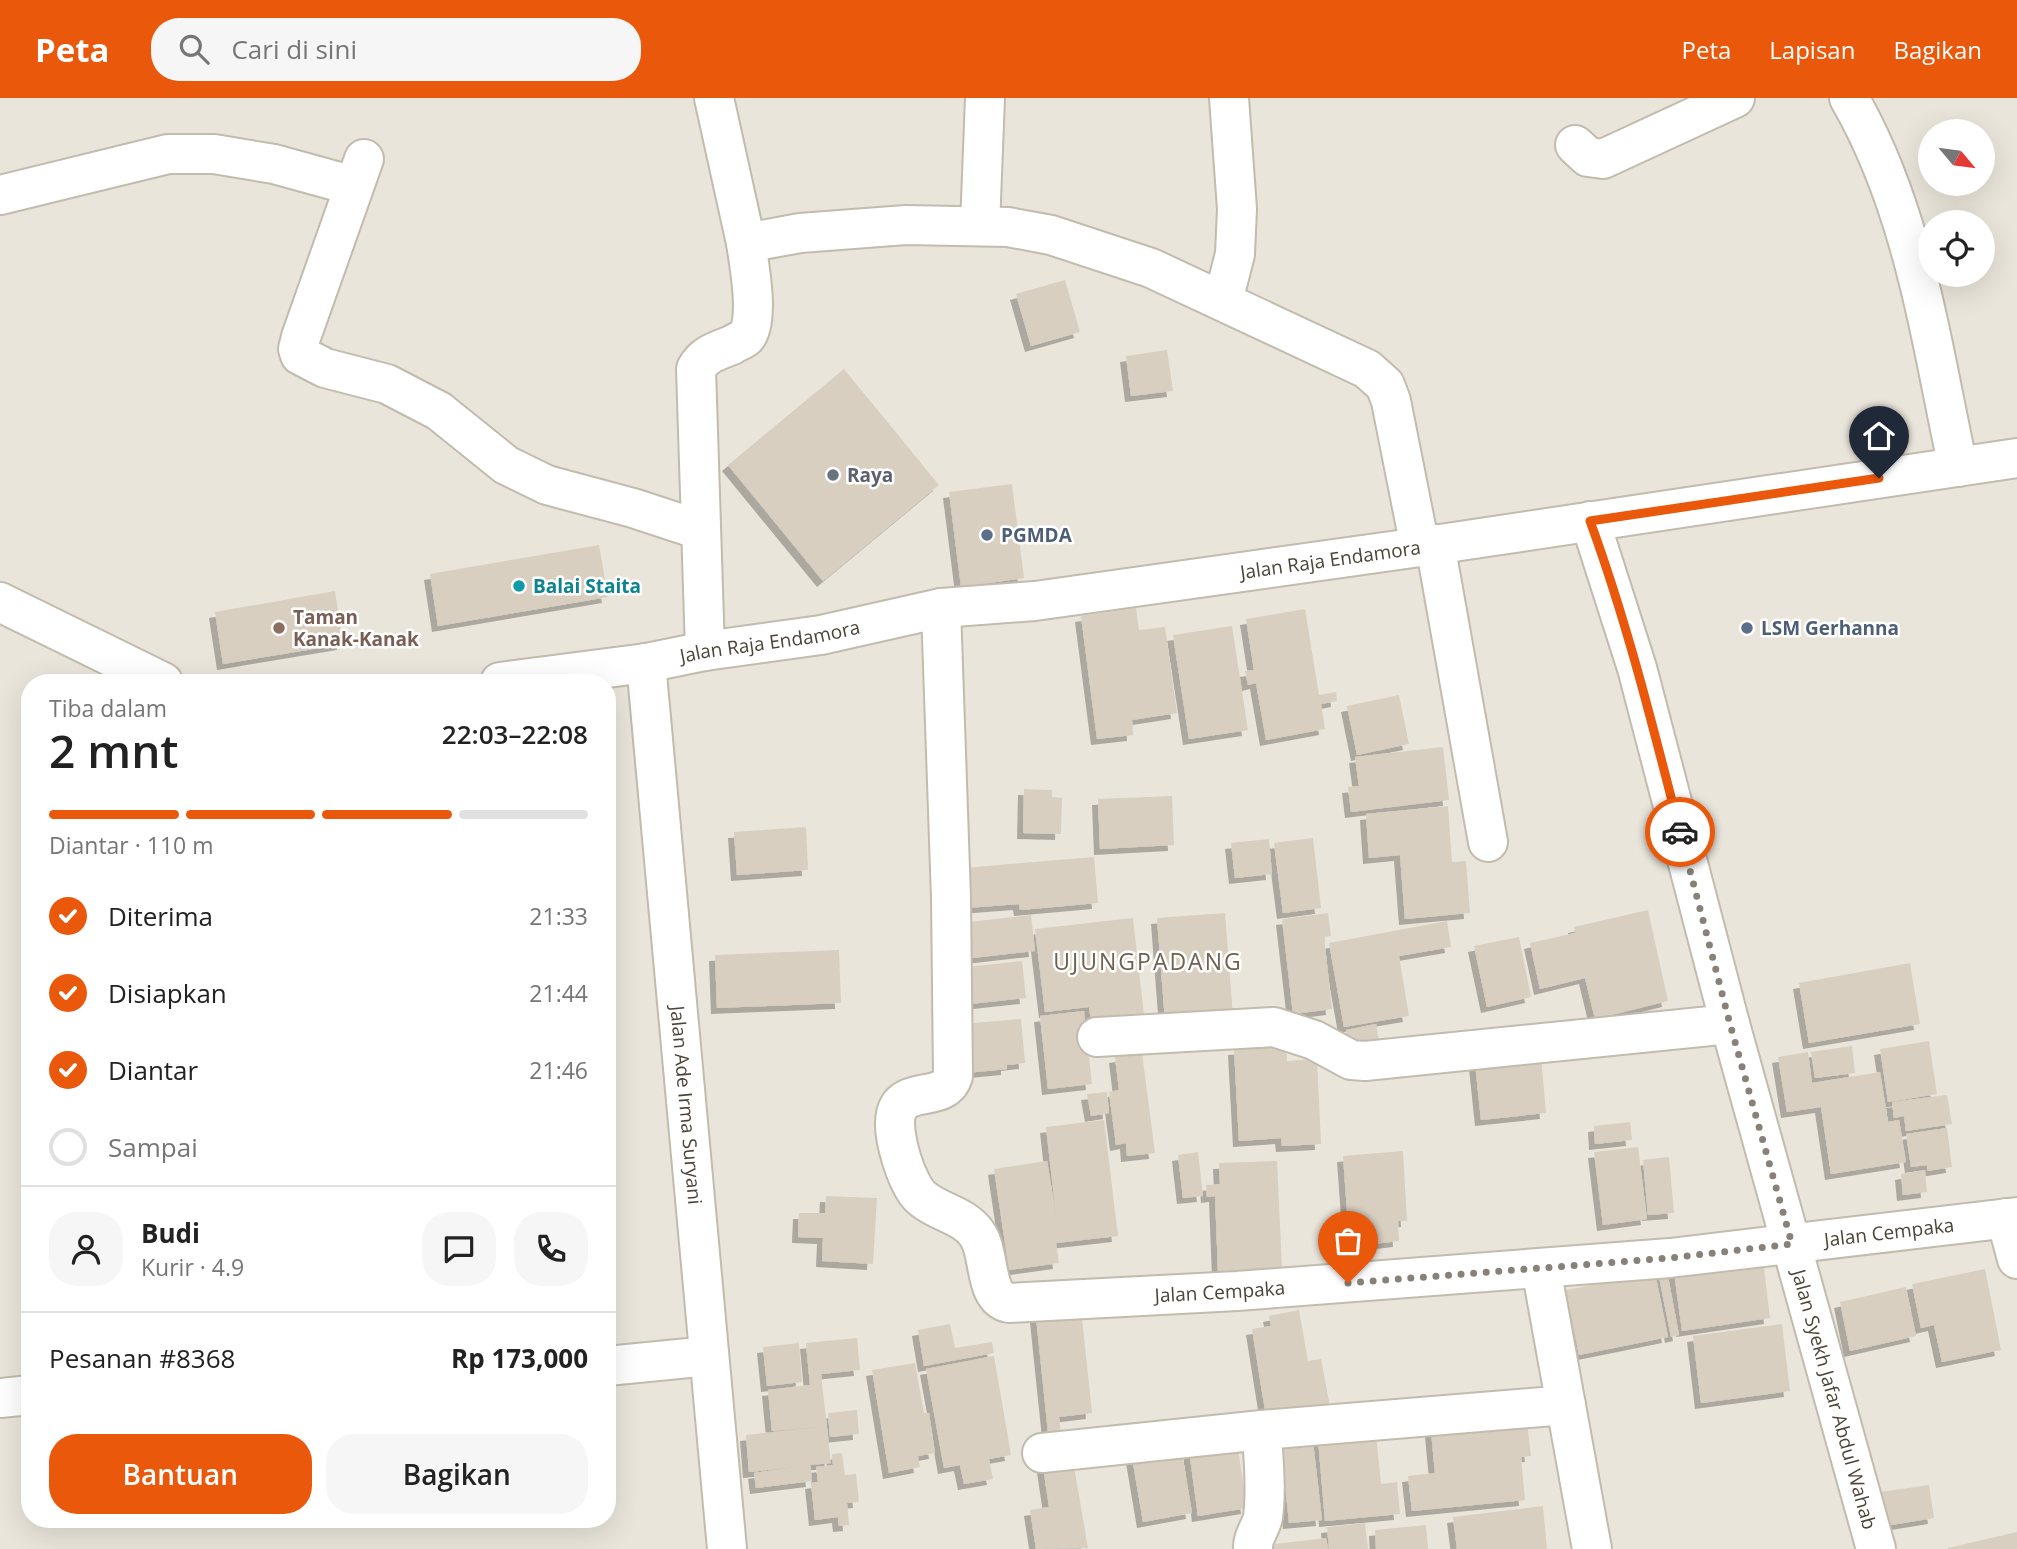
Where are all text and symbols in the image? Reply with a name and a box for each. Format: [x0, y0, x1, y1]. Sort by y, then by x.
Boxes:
search box [151, 18, 641, 81]
text: Peta [35, 27, 109, 72]
icon: search [175, 30, 213, 68]
text: Cari di sini [231, 31, 357, 67]
text: Peta [1681, 33, 1731, 66]
text: Lapisan [1769, 33, 1855, 66]
text: Bagikan [1893, 33, 1982, 66]
north arrow [1918, 119, 1995, 196]
map controls [1918, 119, 1995, 287]
button: locate [1918, 210, 1995, 287]
pin [1849, 406, 1909, 478]
icon: home [1860, 417, 1898, 455]
place label: Raya [847, 462, 893, 488]
marker: Raya [825, 467, 841, 483]
place label: PGMDA [1001, 522, 1073, 548]
marker: PGMDA [979, 527, 995, 543]
street label: Jalan Raja Endamora [1236, 534, 1422, 585]
place label: Balai Staita [533, 573, 641, 599]
marker: Balai Staita [511, 578, 527, 594]
place label: Taman Kanak-Kanak [293, 604, 419, 652]
street label: Jalan Raja Endamora [676, 614, 862, 669]
place label: LSM Gerhanna [1761, 615, 1899, 641]
marker: Taman Kanak-Kanak [271, 620, 287, 636]
marker: LSM Gerhanna [1739, 620, 1755, 636]
text: Tiba dalam [49, 692, 167, 724]
text: 22:03–22:08 [442, 716, 588, 752]
text: 2 mnt [49, 719, 179, 781]
courier [1645, 797, 1715, 867]
icon: car [1661, 813, 1699, 851]
text: Diantar · 110 m [49, 829, 213, 861]
icon: check [49, 897, 87, 935]
text: Diterima [108, 898, 213, 934]
text: 21:33 [529, 900, 588, 932]
district label: UJUNGPADANG [1053, 945, 1243, 977]
icon: check [49, 974, 87, 1012]
text: Disiapkan [108, 975, 227, 1011]
text: 21:44 [529, 977, 588, 1009]
street label: Jalan Ade Irma Suryani [664, 1003, 708, 1206]
icon: check [49, 1051, 87, 1089]
text: Diantar [108, 1052, 198, 1088]
text: 21:46 [529, 1054, 588, 1086]
text: Sampai [108, 1129, 198, 1165]
pin [1318, 1211, 1378, 1283]
button: person [49, 1212, 123, 1286]
button: chat [422, 1212, 496, 1286]
button: phone [514, 1212, 588, 1286]
street label: Jalan Cempaka [1821, 1212, 1955, 1253]
text: Budi [141, 1215, 200, 1251]
icon: bag [1329, 1222, 1367, 1260]
text: Kurir · 4.9 [141, 1251, 244, 1283]
street label: Jalan Syekh Jafar Abdul Wahab [1785, 1265, 1883, 1532]
street label: Jalan Cempaka [1152, 1274, 1286, 1308]
text: Pesanan #8368 [49, 1340, 235, 1376]
text: Rp 173,000 [451, 1340, 588, 1376]
button: Bantuan [49, 1434, 312, 1514]
button: Bagikan [326, 1434, 588, 1514]

